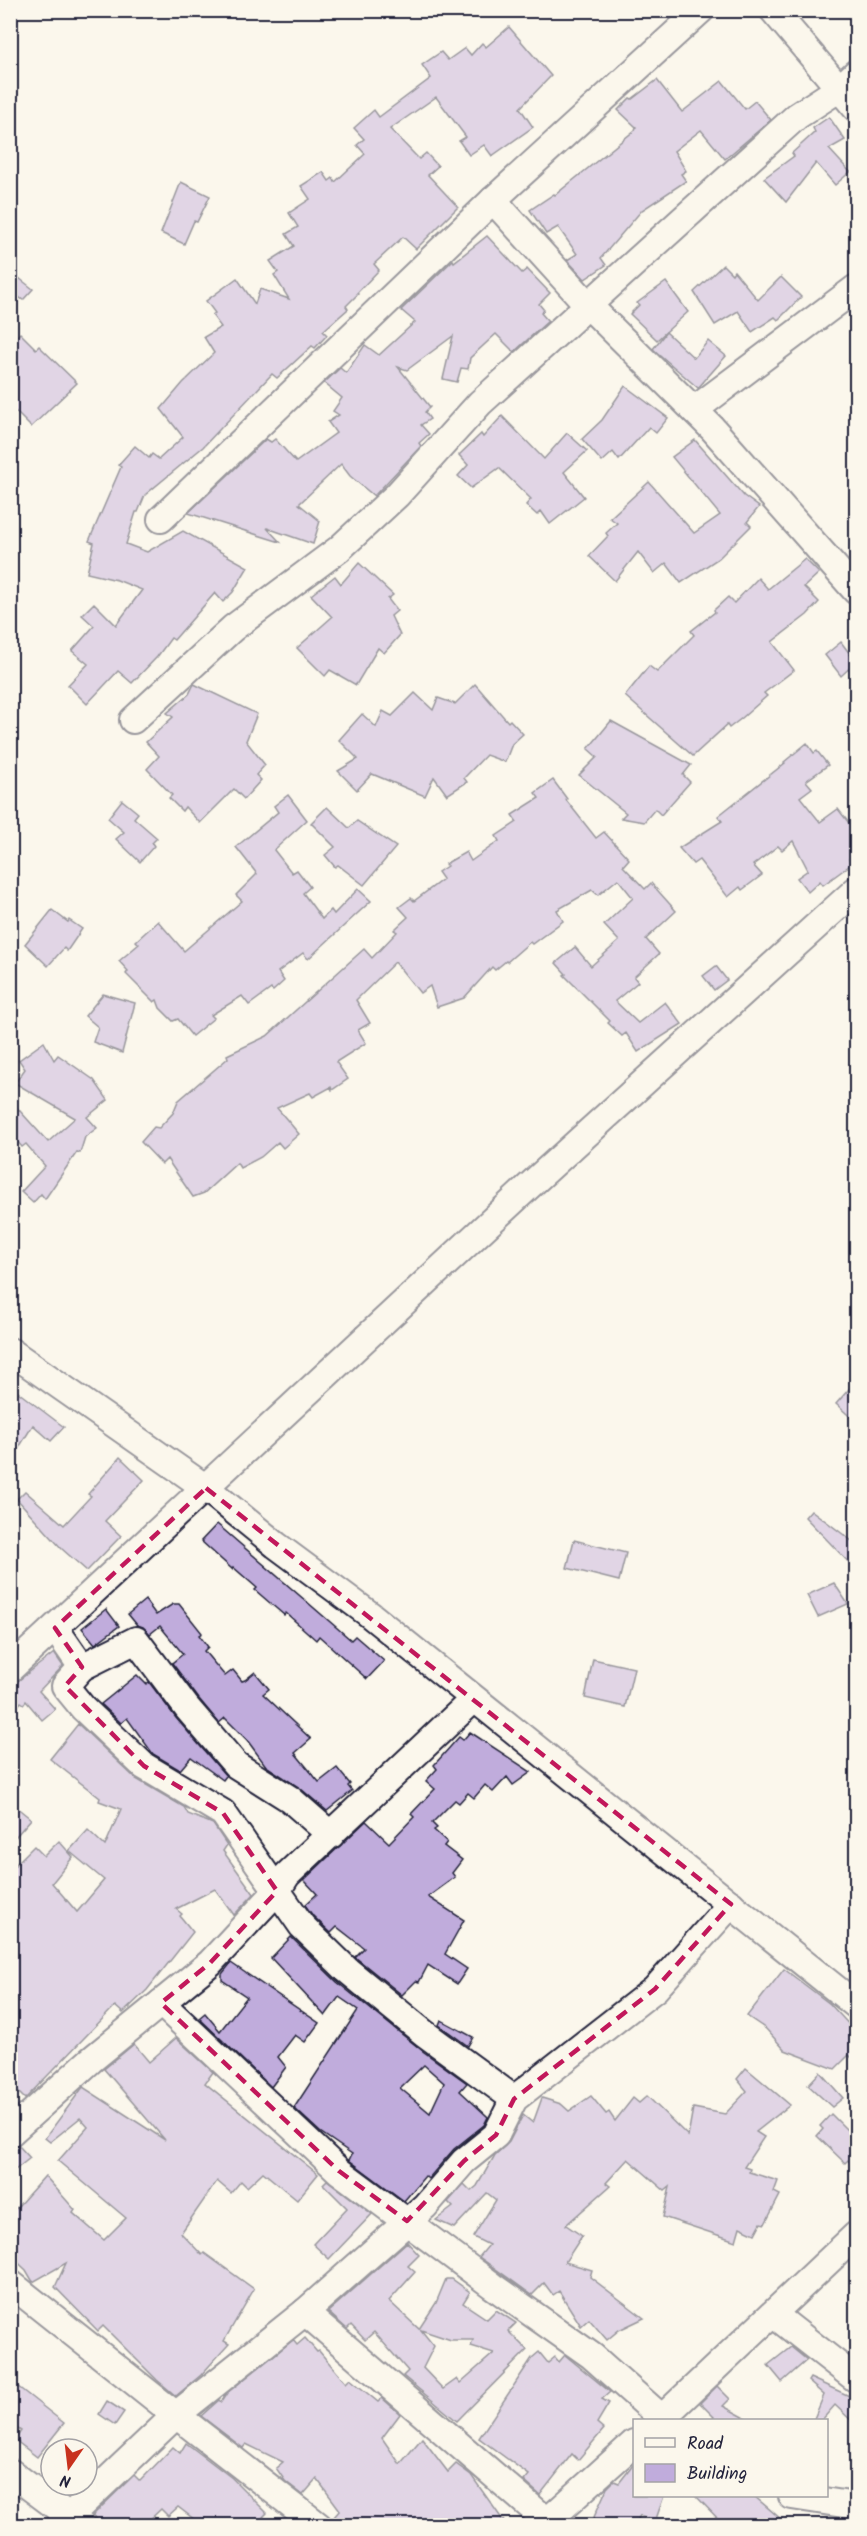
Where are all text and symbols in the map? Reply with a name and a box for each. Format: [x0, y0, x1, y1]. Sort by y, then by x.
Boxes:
legend [633, 2419, 828, 2497]
text: Road [687, 2430, 724, 2459]
north arrow [39, 2437, 99, 2497]
text: Building [687, 2460, 747, 2489]
text: N [58, 2467, 74, 2493]

